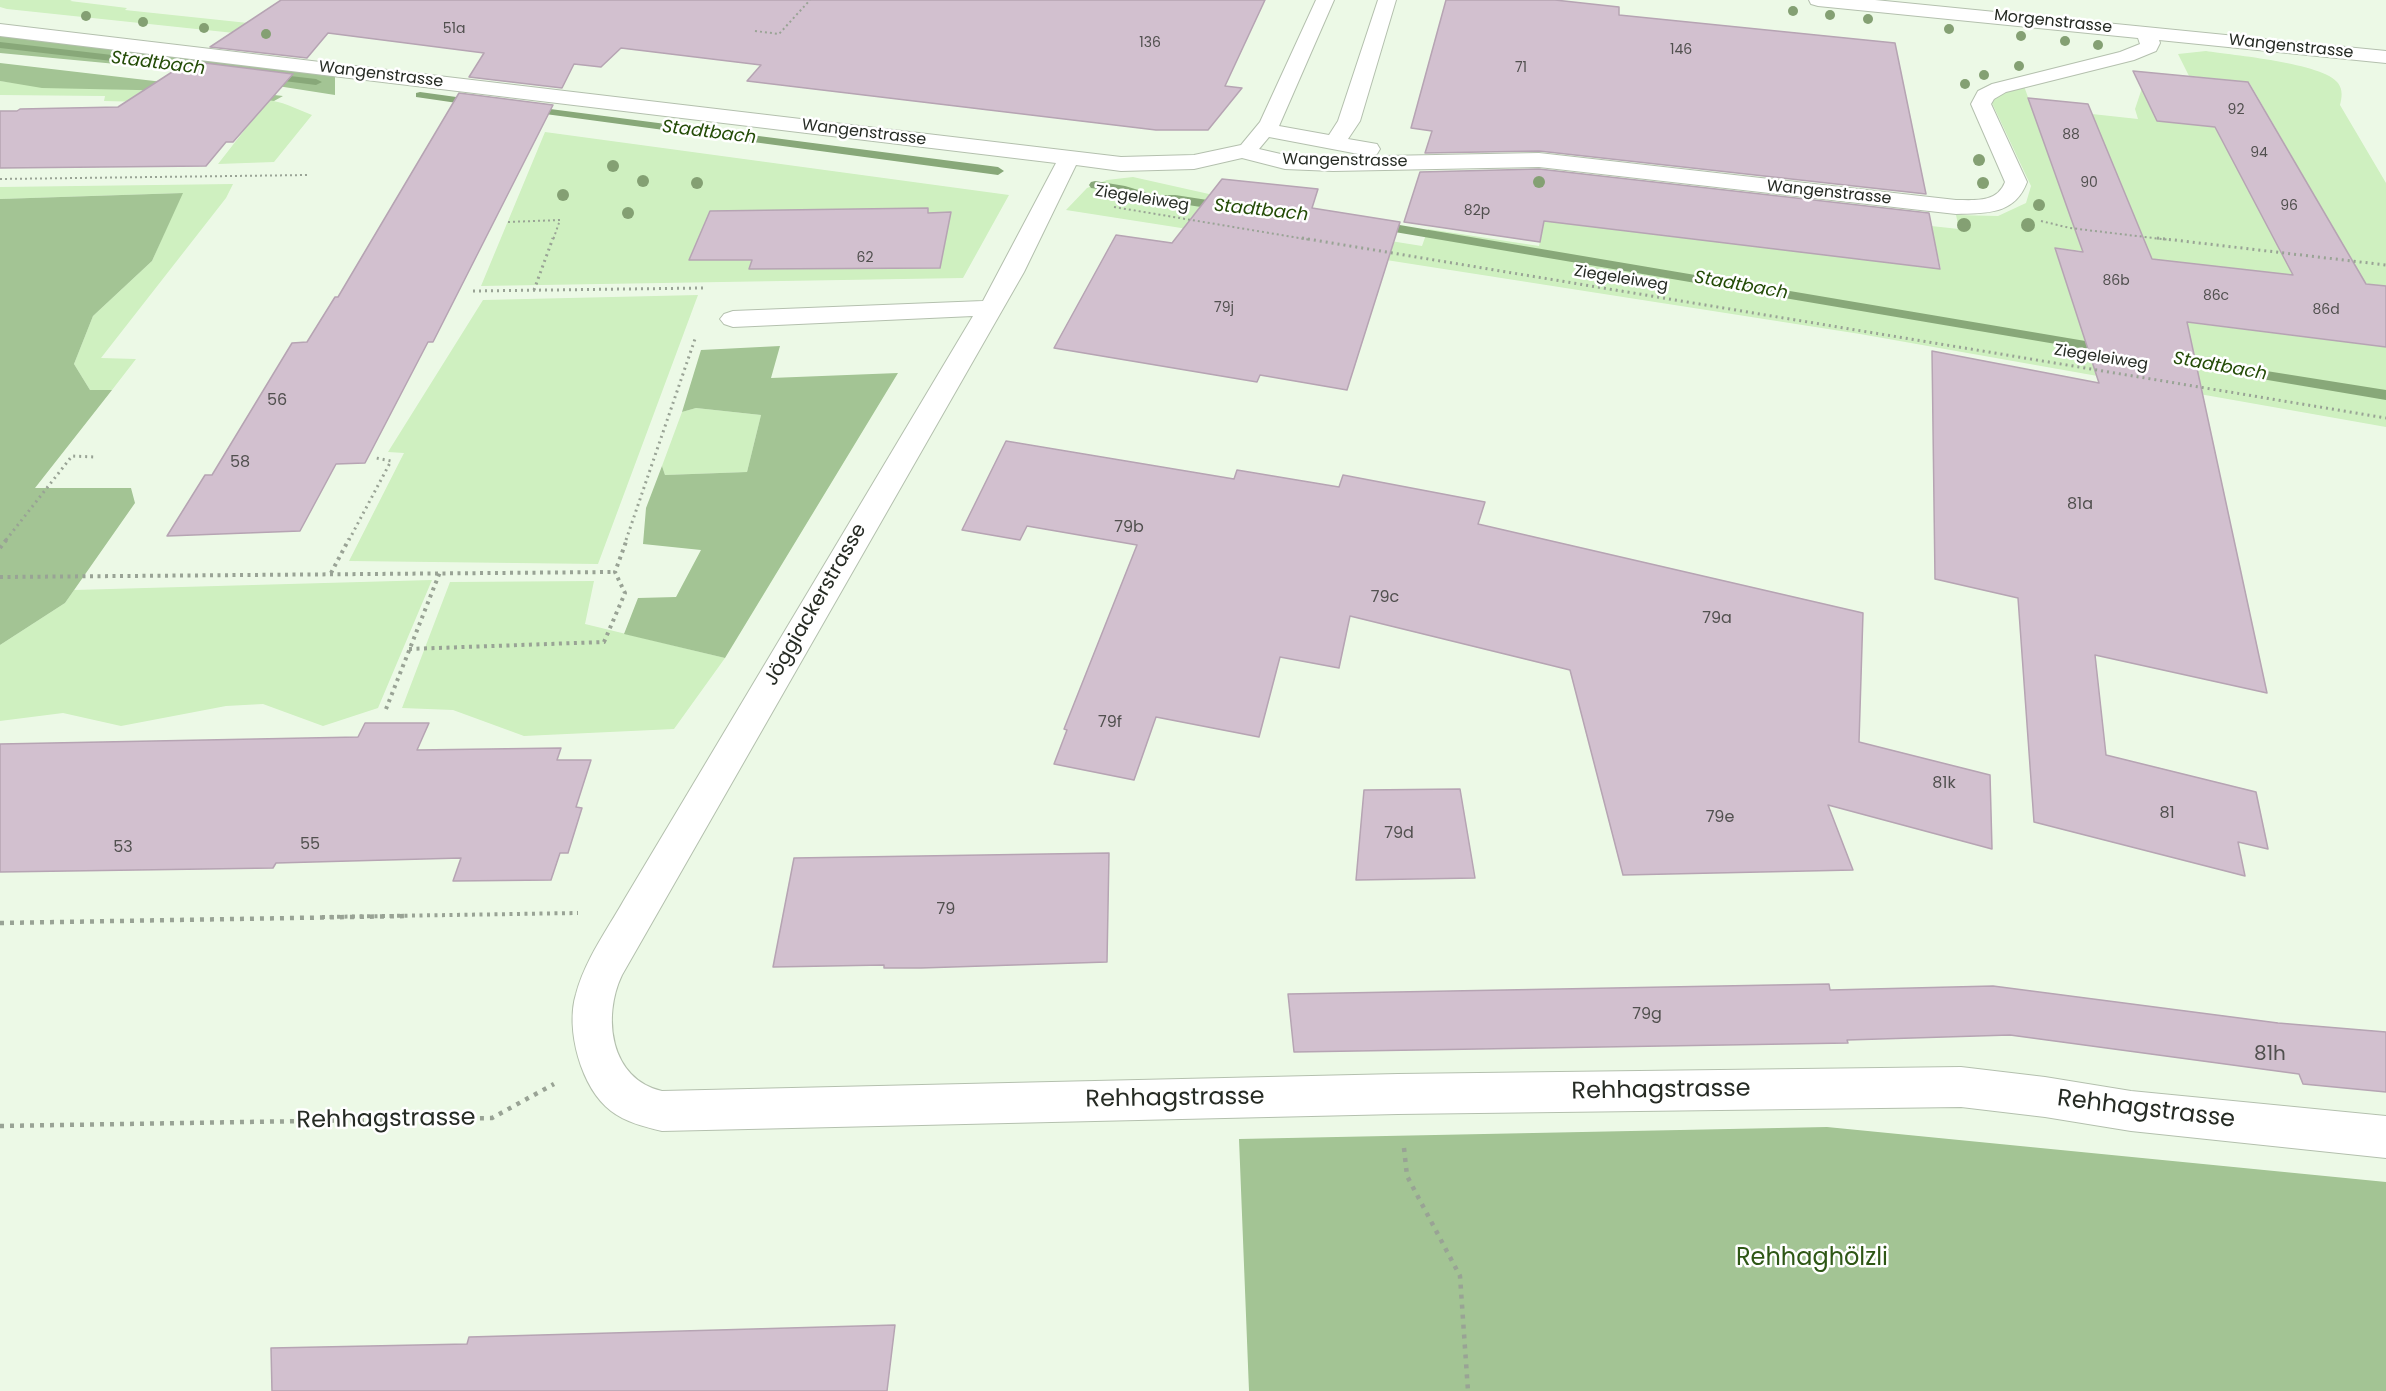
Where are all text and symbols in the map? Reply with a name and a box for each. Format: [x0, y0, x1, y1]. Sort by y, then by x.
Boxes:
street label: Morgenstrasse [1993, 6, 2113, 38]
house number: 51a [443, 21, 465, 37]
street label: Wangenstrasse [2228, 31, 2354, 63]
house number: 136 [1139, 35, 1161, 51]
house number: 146 [1670, 42, 1692, 58]
water label: Stadtbach [110, 48, 206, 80]
street label: Wangenstrasse [318, 58, 444, 92]
house number: 71 [1515, 60, 1527, 76]
house number: 92 [2228, 102, 2244, 118]
street label: Wangenstrasse [801, 116, 927, 150]
water label: Stadtbach [661, 117, 757, 149]
house number: 88 [2062, 127, 2080, 143]
house number: 94 [2250, 145, 2268, 161]
street label: Wangenstrasse [1282, 150, 1408, 172]
house number: 90 [2080, 175, 2098, 191]
street label: Wangenstrasse [1766, 177, 1892, 209]
street label: Ziegeleiweg [1094, 182, 1190, 216]
water label: Stadtbach [1213, 195, 1309, 227]
house number: 96 [2280, 198, 2298, 214]
house number: 82p [1464, 203, 1490, 219]
house number: 62 [857, 250, 873, 266]
street label: Ziegeleiweg [1573, 262, 1669, 296]
water label: Stadtbach [1692, 267, 1790, 305]
house number: 86b [2102, 273, 2130, 289]
house number: 86c [2203, 288, 2229, 304]
house number: 79j [1214, 300, 1234, 316]
house number: 86d [2312, 302, 2340, 318]
street label: Ziegeleiweg [2053, 341, 2149, 375]
water label: Stadtbach [2171, 348, 2269, 386]
house number: 56 [267, 391, 287, 411]
house number: 58 [230, 453, 250, 473]
house number: 81a [2067, 495, 2093, 515]
house number: 79b [1114, 518, 1144, 538]
street label: Jöggiackerstrasse [760, 520, 872, 690]
house number: 79c [1371, 588, 1399, 608]
house number: 79a [1702, 609, 1732, 629]
house number: 79f [1098, 713, 1122, 733]
house number: 81k [1932, 774, 1956, 794]
house number: 81 [2159, 804, 2175, 824]
house number: 79e [1706, 808, 1734, 828]
house number: 79d [1384, 824, 1414, 844]
house number: 55 [300, 835, 320, 855]
house number: 53 [113, 838, 133, 858]
house number: 79 [937, 900, 955, 920]
house number: 79g [1632, 1005, 1662, 1025]
house number: 81h [2254, 1043, 2286, 1067]
street label: Rehhagstrasse [1571, 1075, 1751, 1107]
street label: Rehhagstrasse [1085, 1083, 1265, 1115]
street label: Rehhagstrasse [2055, 1085, 2237, 1135]
street label: Rehhagstrasse [296, 1104, 476, 1136]
park label: Rehhaghölzli [1736, 1245, 1888, 1273]

